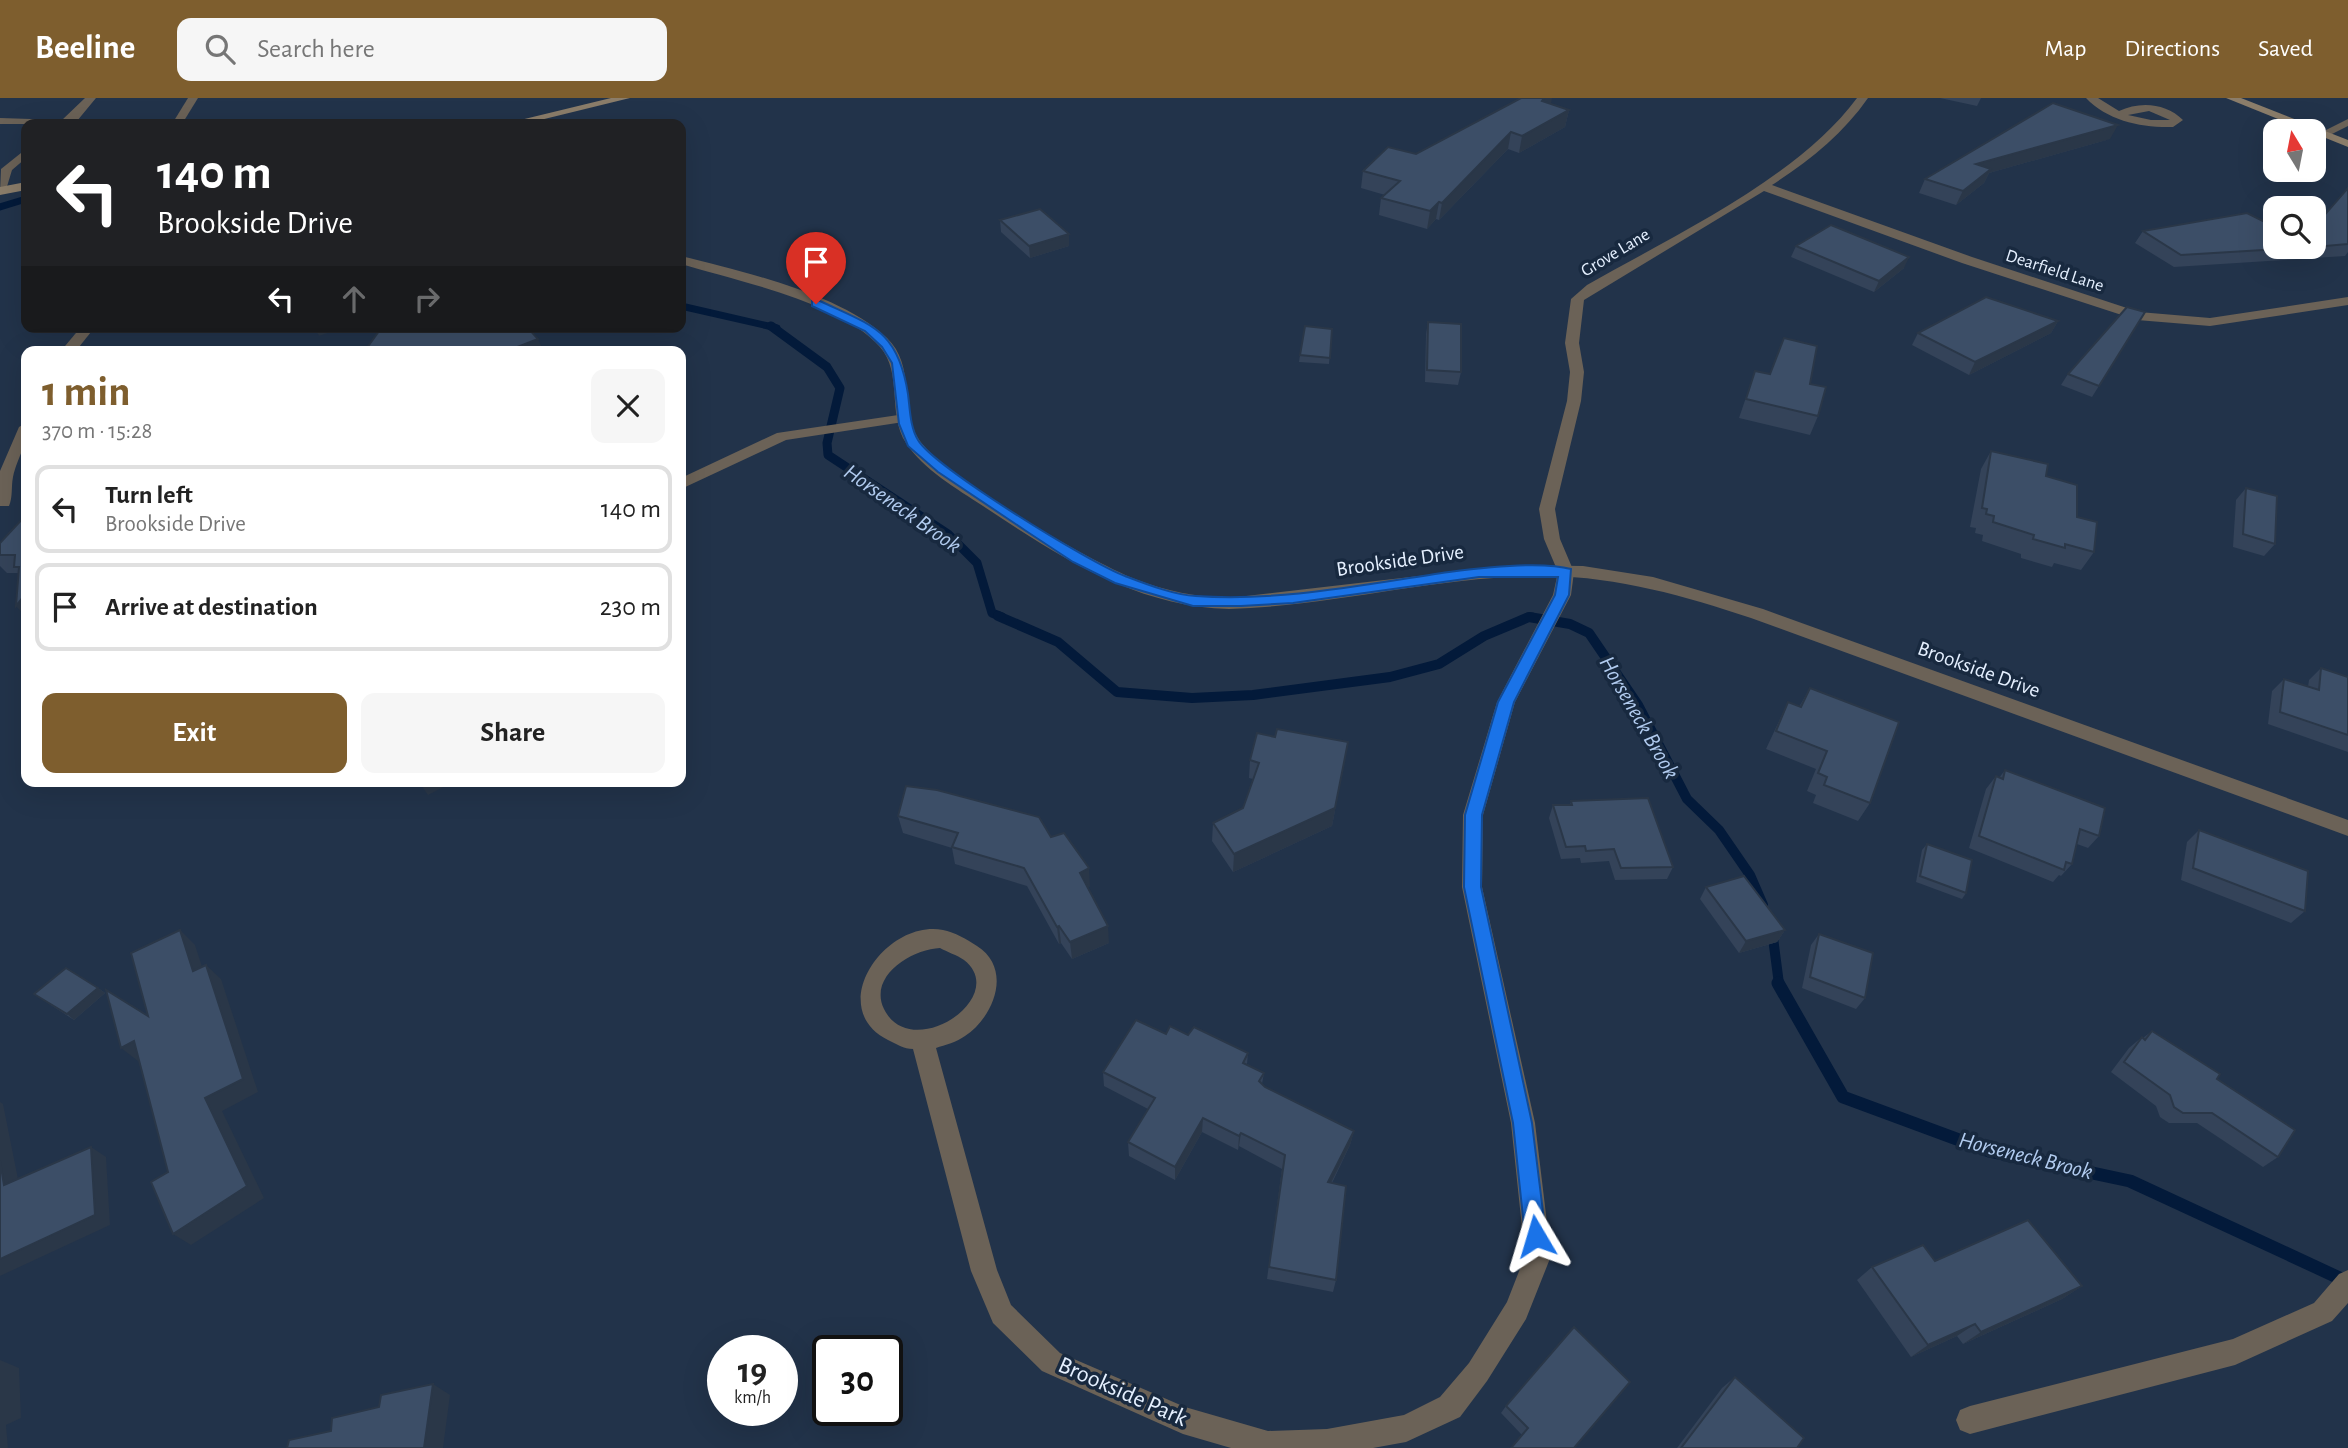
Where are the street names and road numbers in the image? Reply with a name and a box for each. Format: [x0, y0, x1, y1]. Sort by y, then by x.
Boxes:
street label: Grove Lane [1578, 225, 1653, 280]
street label: Dearfield Lane [2003, 247, 2106, 295]
street label: Brookside Drive [1335, 541, 1465, 580]
street label: Brookside Drive [1915, 638, 2043, 701]
street label: Brookside Park [1054, 1353, 1191, 1431]

